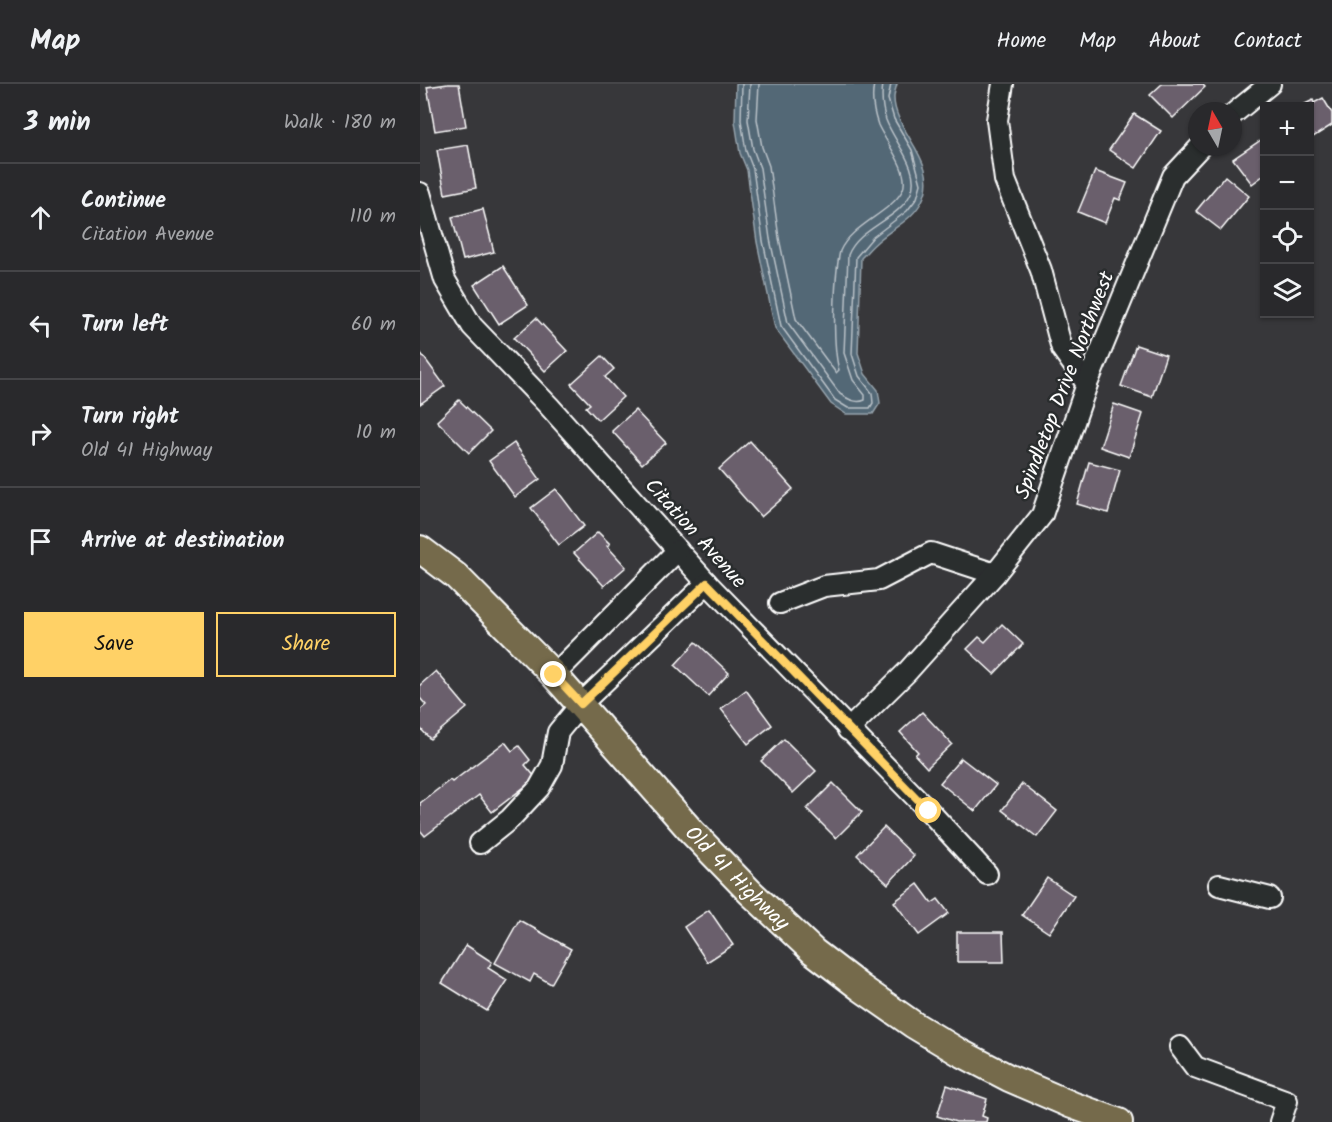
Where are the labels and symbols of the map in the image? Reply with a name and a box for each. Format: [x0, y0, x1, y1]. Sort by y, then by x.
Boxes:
north arrow [1188, 102, 1242, 156]
street label: Spindletop Drive Northwest [1007, 266, 1124, 504]
street label: Citation Avenue [636, 471, 754, 597]
route end [540, 661, 566, 687]
route start [915, 797, 941, 823]
street label: Old 41 Highway [676, 819, 797, 939]

